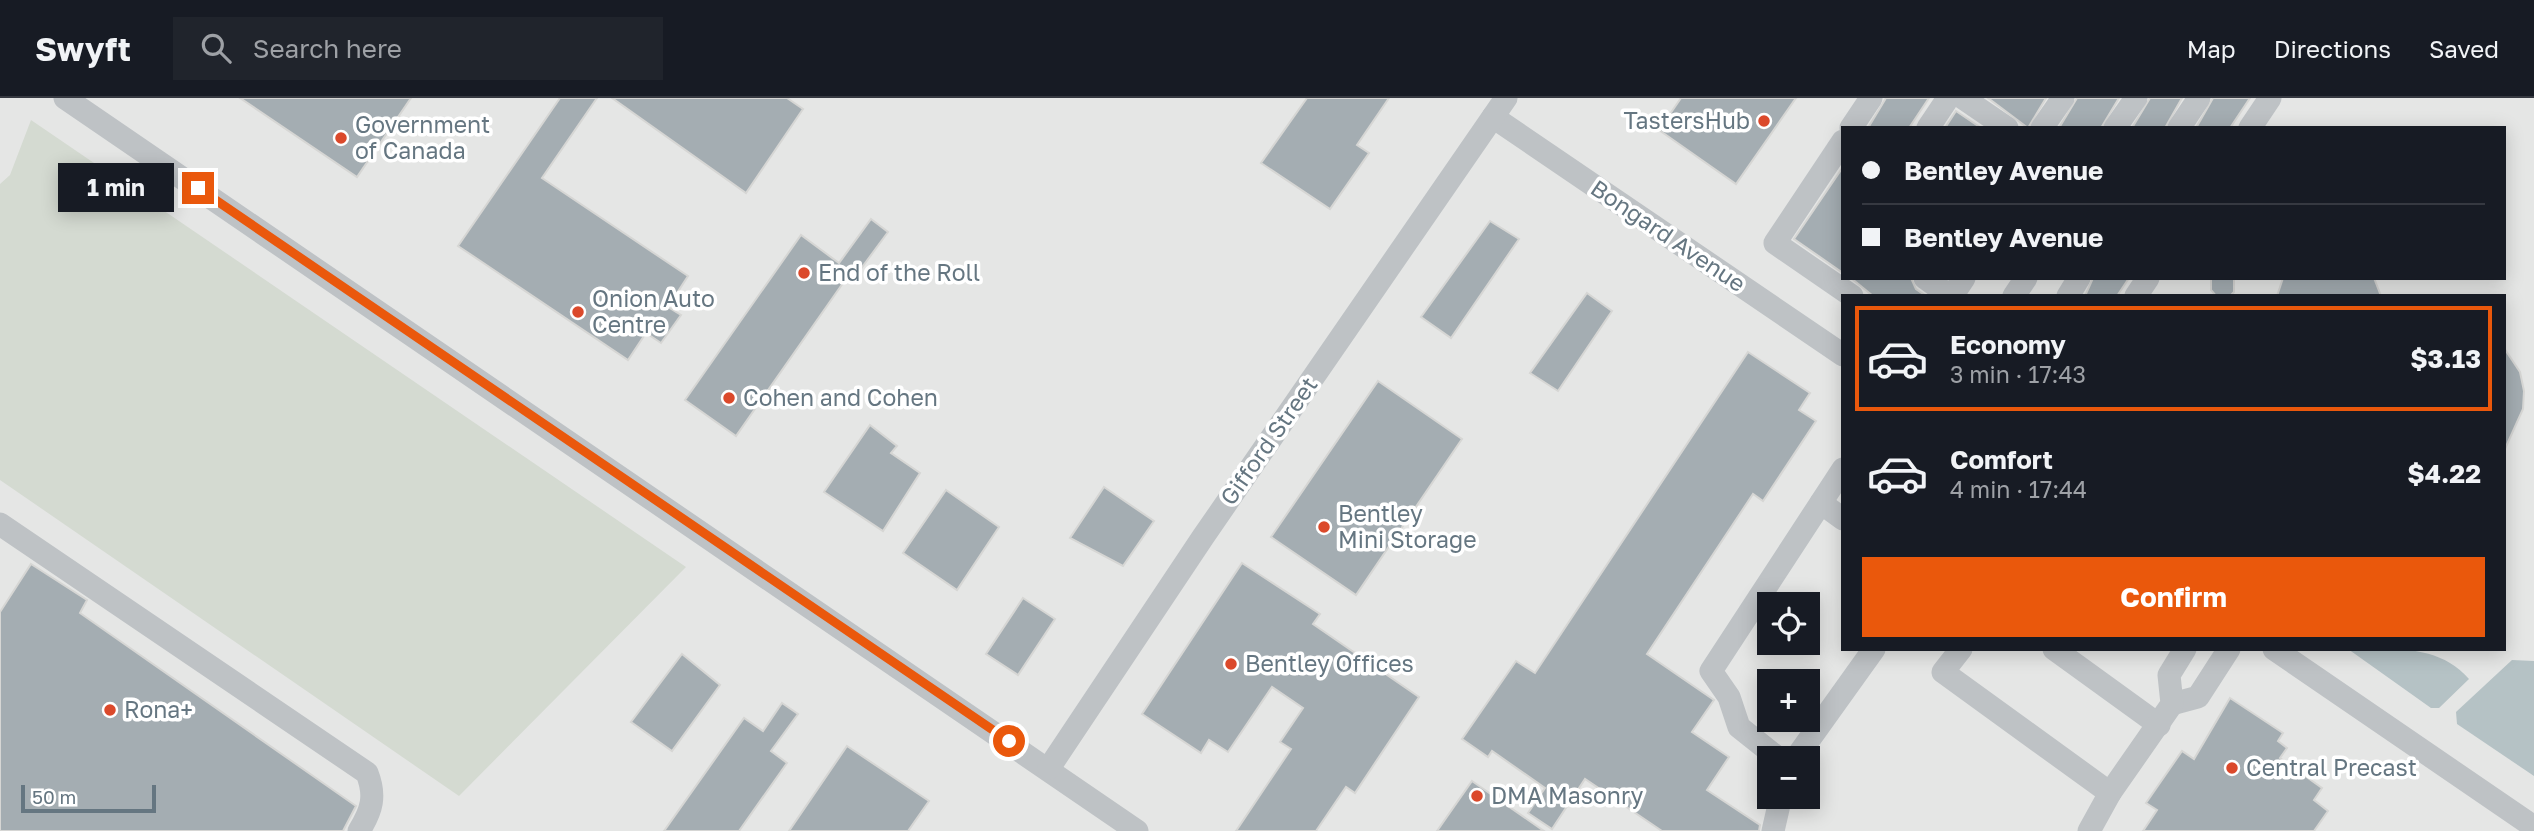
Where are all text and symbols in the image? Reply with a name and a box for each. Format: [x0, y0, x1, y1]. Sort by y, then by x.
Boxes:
search box [173, 17, 663, 80]
text: Swyft [35, 29, 131, 68]
icon: search [197, 29, 235, 67]
text: Search here [253, 33, 402, 64]
text: Map [2187, 34, 2236, 63]
text: Directions [2274, 34, 2391, 63]
text: Saved [2429, 34, 2499, 63]
place label: TastersHub [1623, 106, 1750, 134]
place label: Government of Canada [355, 110, 490, 164]
marker: TastersHub [1756, 113, 1772, 129]
marker: Government of Canada [333, 130, 349, 146]
text: Bentley Avenue [1904, 155, 2103, 186]
callout: 1 min [58, 164, 174, 212]
route end [182, 172, 214, 204]
text: 1 min [87, 173, 145, 201]
street label: Bongard Avenue [1586, 173, 1751, 297]
text: Bentley Avenue [1904, 222, 2103, 253]
place label: End of the Roll [818, 258, 980, 286]
marker: End of the Roll [796, 265, 812, 281]
place label: Onion Auto Centre [592, 284, 715, 338]
marker: Onion Auto Centre [570, 304, 586, 320]
icon: car [1866, 327, 1929, 390]
text: Economy [1950, 329, 2066, 360]
text: $3.13 [2410, 343, 2481, 374]
text: 3 min · 17:43 [1950, 360, 2086, 388]
street label: Gifford Street [1214, 371, 1323, 510]
place label: Cohen and Cohen [743, 383, 938, 411]
marker: Cohen and Cohen [721, 390, 737, 406]
icon: car [1866, 442, 1929, 505]
text: Comfort [1950, 444, 2053, 475]
text: $4.22 [2407, 458, 2481, 489]
text: 4 min · 17:44 [1950, 475, 2087, 503]
place label: Bentley Mini Storage [1338, 499, 1476, 553]
marker: Bentley Mini Storage [1316, 519, 1332, 535]
button: Confirm [1862, 557, 2485, 637]
map controls [1757, 592, 1820, 809]
button: locate [1757, 592, 1820, 655]
place label: Bentley Offices [1245, 649, 1414, 677]
marker: Bentley Offices [1223, 656, 1239, 672]
button: + [1757, 669, 1820, 732]
place label: Rona+ [124, 695, 193, 723]
marker: Rona+ [102, 702, 118, 718]
route start [993, 725, 1025, 757]
button: − [1757, 746, 1820, 809]
place label: Central Precast [2246, 753, 2417, 781]
marker: Central Precast [2224, 760, 2240, 776]
place label: DMA Masonry [1491, 781, 1644, 809]
scale bar [21, 782, 156, 814]
text: 50 m [32, 785, 76, 808]
marker: DMA Masonry [1469, 788, 1485, 804]

